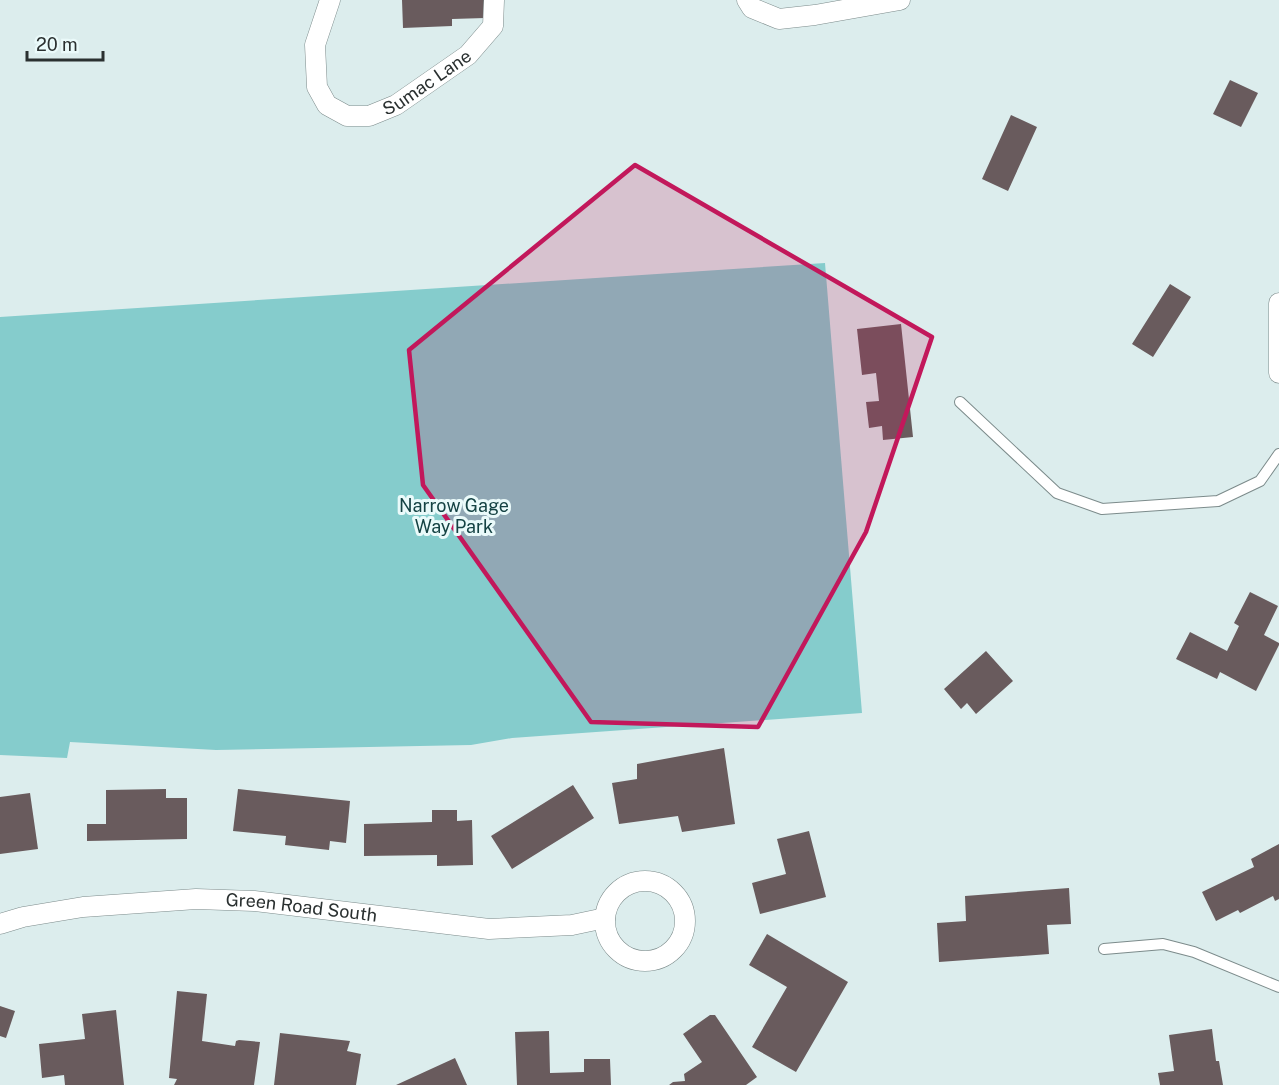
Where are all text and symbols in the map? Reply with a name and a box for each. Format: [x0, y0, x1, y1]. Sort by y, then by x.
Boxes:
scale bar [27, 24, 104, 62]
text: 20 m [36, 34, 78, 55]
street label: Sumac Lane [379, 45, 475, 119]
park label: Narrow Gage Way Park [399, 495, 509, 537]
street label: Green Road South [225, 889, 378, 926]

